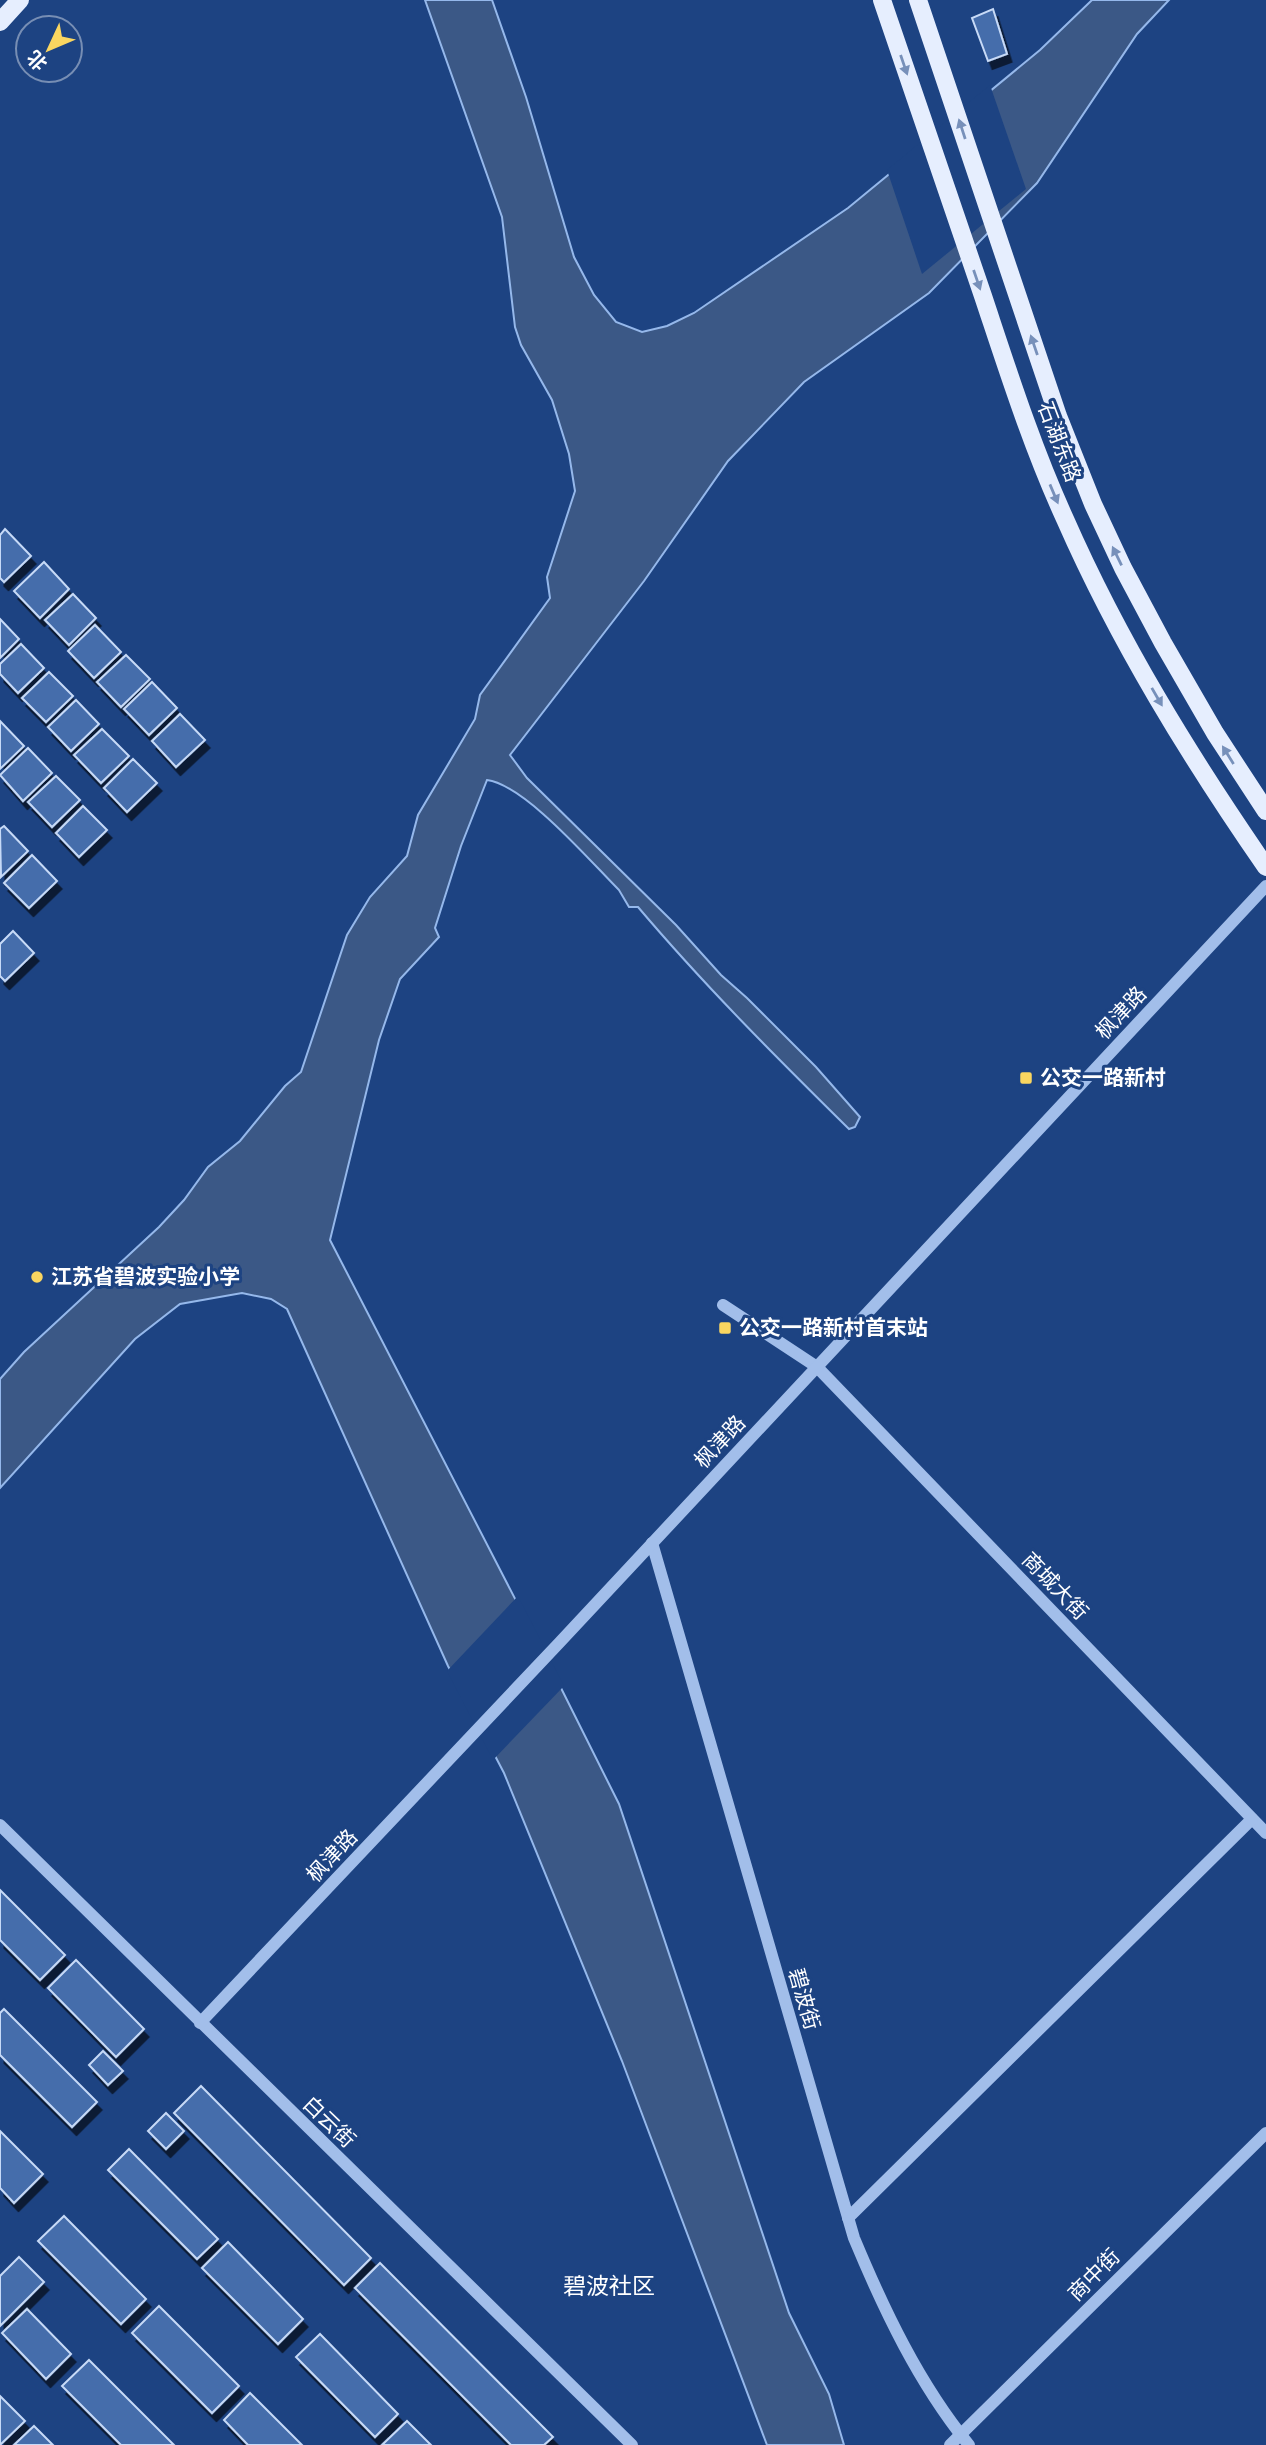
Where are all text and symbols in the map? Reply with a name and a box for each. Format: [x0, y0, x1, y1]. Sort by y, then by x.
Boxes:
north arrow [14, 14, 84, 84]
text: 北 [22, 46, 51, 75]
one-way arrow [899, 54, 910, 75]
one-way arrow [956, 118, 966, 139]
one-way arrow [972, 270, 983, 291]
one-way arrow [1028, 334, 1039, 355]
street label: 石湖东路 [1034, 398, 1086, 485]
one-way arrow [1048, 484, 1060, 504]
one-way arrow [1111, 546, 1123, 566]
one-way arrow [1150, 687, 1162, 707]
one-way arrow [1222, 745, 1235, 764]
street label: 枫津路 [1090, 981, 1151, 1044]
place label: 公交一路新村 [1040, 1065, 1166, 1089]
marker: 公交一路新村 [1018, 1070, 1034, 1086]
place label: 江苏省碧波实验小学 [51, 1264, 240, 1288]
marker: 江苏省碧波实验小学 [29, 1269, 45, 1285]
place label: 公交一路新村首末站 [739, 1315, 928, 1339]
marker: 公交一路新村首末站 [717, 1320, 733, 1336]
street label: 枫津路 [689, 1410, 750, 1473]
street label: 商城大街 [1018, 1547, 1094, 1624]
street label: 枫津路 [301, 1824, 362, 1887]
street label: 碧波街 [785, 1965, 825, 2032]
street label: 白云街 [299, 2091, 361, 2152]
street label: 商中街 [1063, 2244, 1124, 2305]
district label: 碧波社区 [563, 2273, 655, 2299]

